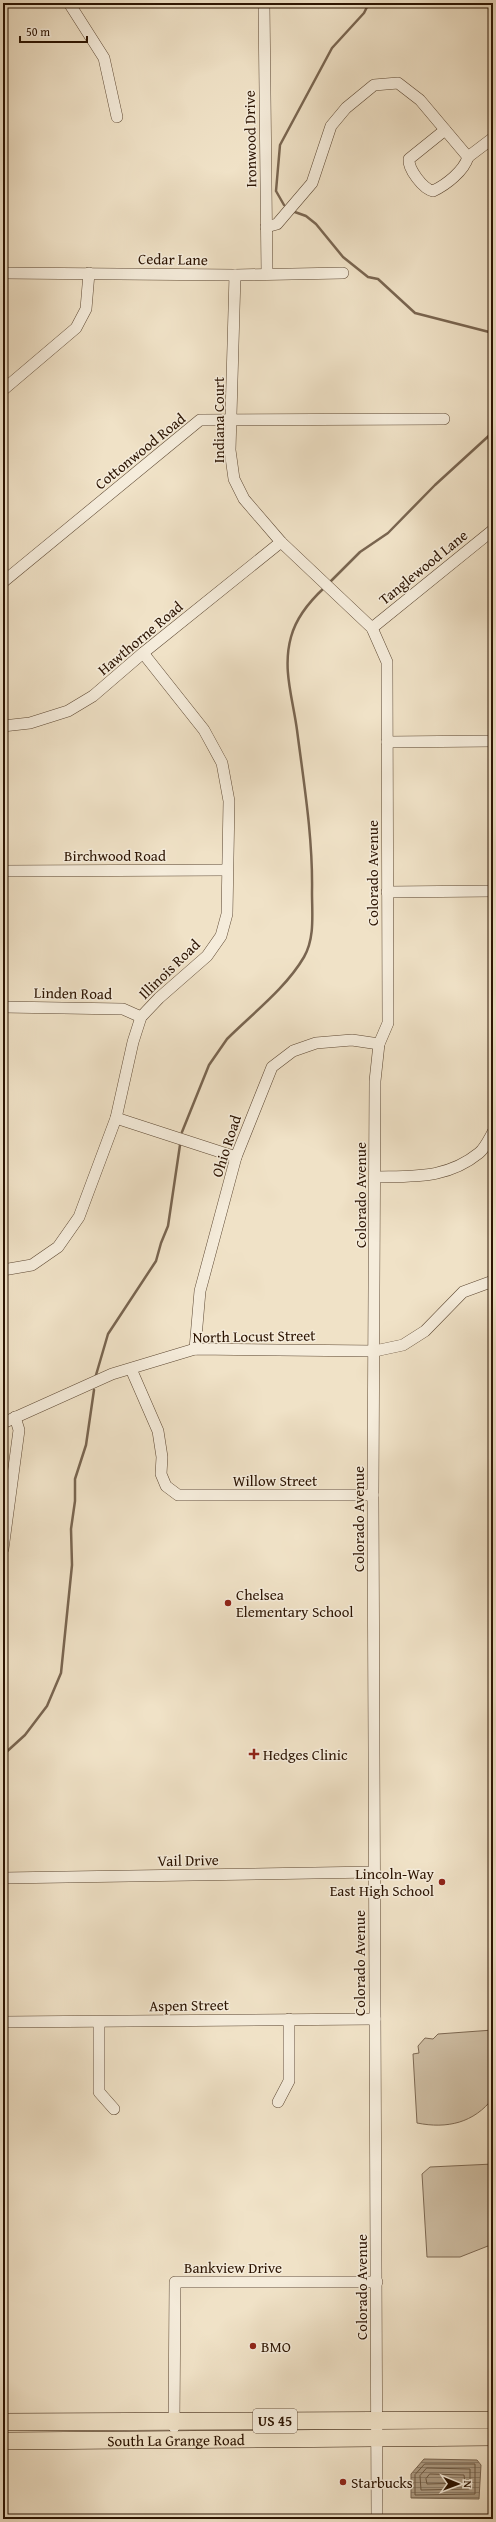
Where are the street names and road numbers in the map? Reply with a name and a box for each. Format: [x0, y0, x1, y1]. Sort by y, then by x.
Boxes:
street label: Ironwood Drive [239, 90, 261, 188]
street label: Cedar Lane [138, 248, 208, 270]
street label: Indiana Court [208, 376, 229, 463]
street label: Cottonwood Road [90, 408, 190, 494]
street label: Tanglewood Lane [374, 525, 472, 609]
street label: Hawthorne Road [93, 596, 187, 680]
street label: Colorado Avenue [362, 820, 383, 926]
street label: Birchwood Road [64, 845, 166, 866]
street label: Illinois Road [134, 934, 204, 1004]
street label: Linden Road [34, 982, 112, 1004]
street label: Ohio Road [206, 1112, 246, 1180]
street label: Colorado Avenue [350, 1142, 371, 1248]
street label: North Locust Street [192, 1324, 316, 1348]
street label: Colorado Avenue [348, 1466, 369, 1572]
street label: Willow Street [233, 1470, 318, 1491]
street label: Vail Drive [157, 1849, 219, 1871]
street label: Colorado Avenue [349, 1910, 370, 2016]
street label: Aspen Street [149, 1994, 230, 2016]
street label: Colorado Avenue [351, 2234, 372, 2340]
street label: Bankview Drive [184, 2257, 282, 2278]
road number: US 45 [253, 2409, 297, 2433]
street label: South La Grange Road [107, 2429, 245, 2451]

